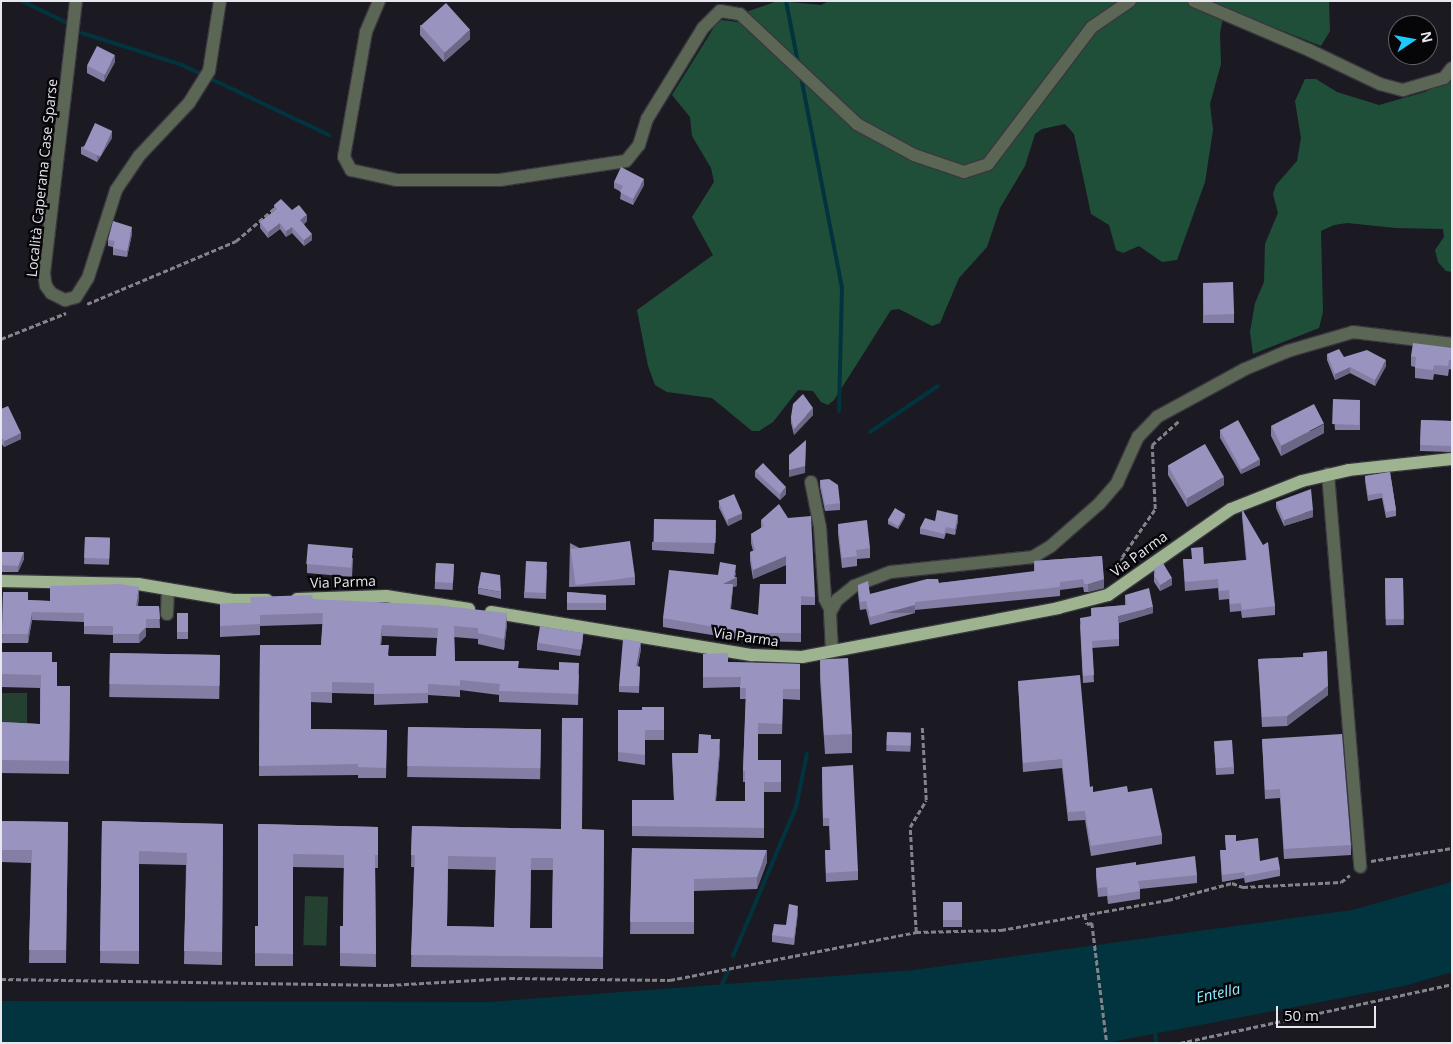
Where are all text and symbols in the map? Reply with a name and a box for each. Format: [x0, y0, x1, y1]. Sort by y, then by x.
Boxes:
north arrow [1388, 15, 1438, 65]
text: N [1417, 29, 1438, 45]
street label: Località Caperana Case Sparse [23, 78, 61, 278]
street label: Via Parma [1107, 528, 1171, 580]
street label: Via Parma [310, 572, 376, 592]
street label: Via Parma [712, 624, 780, 650]
water label: Entella [1194, 980, 1242, 1006]
scale bar [1278, 996, 1378, 1028]
text: 50 m [1284, 1005, 1319, 1025]

